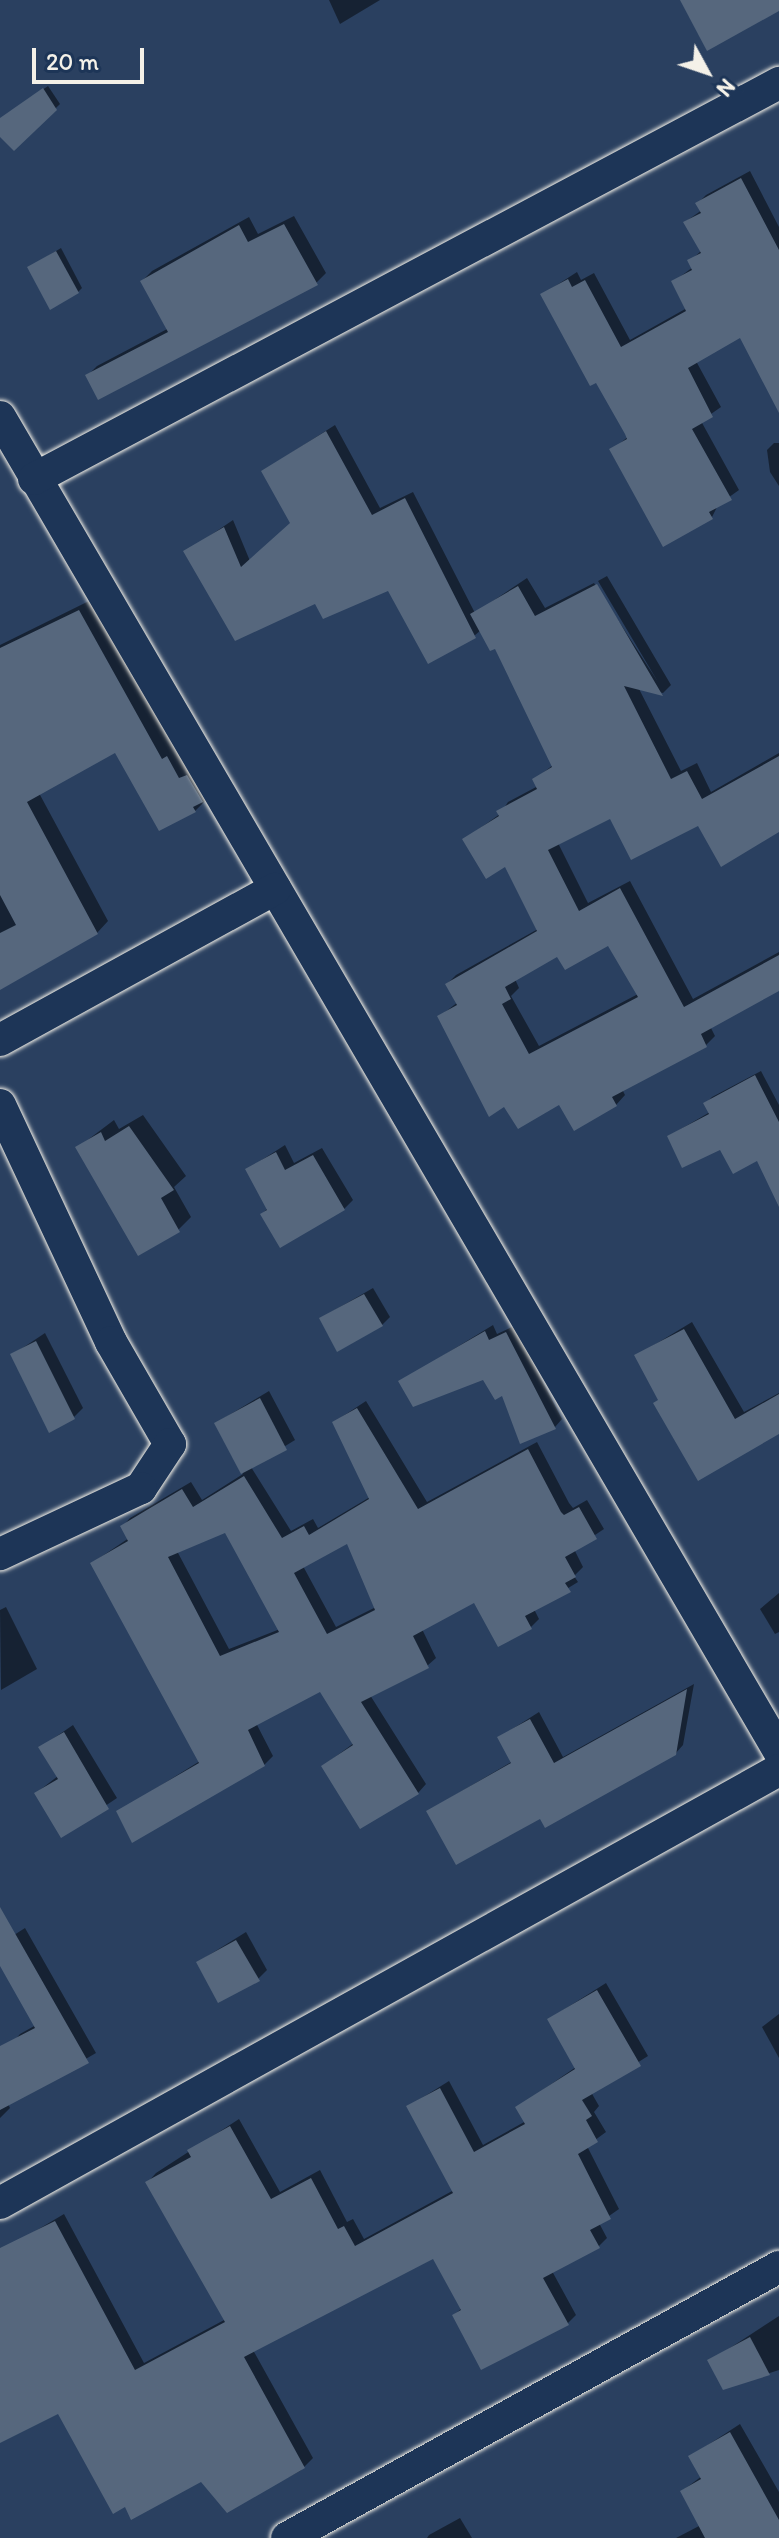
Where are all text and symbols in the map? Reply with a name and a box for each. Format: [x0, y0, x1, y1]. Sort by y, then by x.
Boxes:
scale bar [36, 32, 148, 82]
north arrow [667, 32, 747, 112]
text: 20 m [46, 47, 99, 76]
text: N [711, 73, 741, 102]

